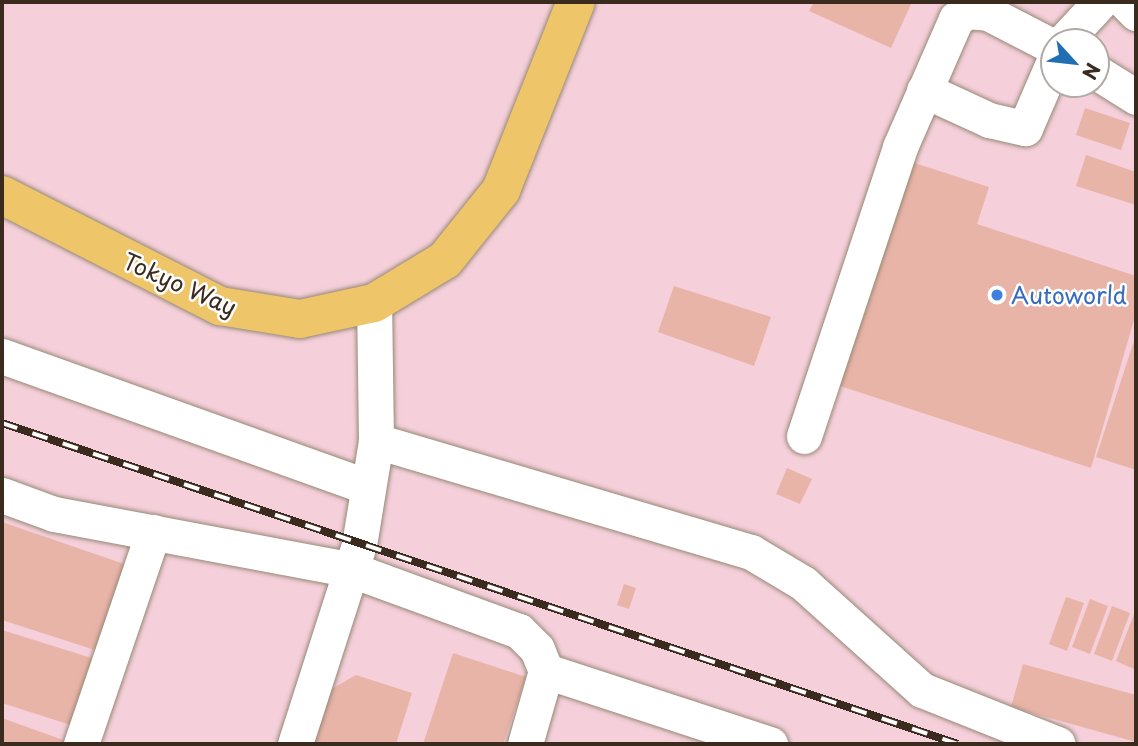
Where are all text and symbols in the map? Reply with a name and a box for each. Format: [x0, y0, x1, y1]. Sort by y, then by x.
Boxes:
north arrow [1040, 28, 1110, 98]
text: N [1076, 59, 1108, 85]
street label: Tokyo Way [118, 247, 242, 321]
place label: Autoworld [1011, 281, 1127, 309]
marker: Autoworld [989, 287, 1005, 303]

